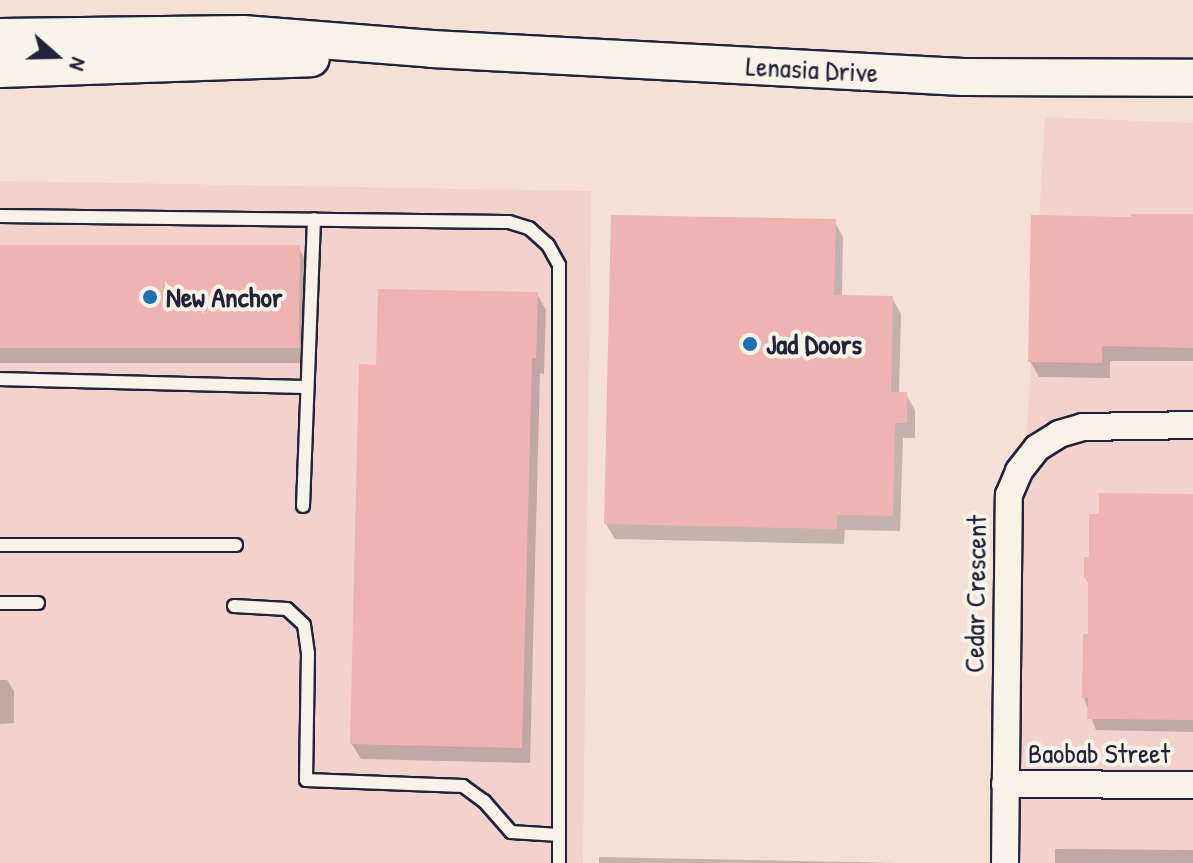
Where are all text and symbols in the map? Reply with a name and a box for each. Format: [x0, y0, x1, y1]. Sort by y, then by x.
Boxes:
north arrow [16, 16, 96, 96]
street label: Lenasia Drive [745, 49, 879, 89]
text: N [62, 54, 95, 75]
place label: New Anchor [166, 280, 282, 314]
marker: New Anchor [141, 288, 159, 306]
place label: Jad Doors [766, 327, 862, 361]
marker: Jad Doors [741, 335, 759, 353]
street label: Cedar Crescent [957, 515, 993, 673]
street label: Baobab Street [1028, 736, 1170, 770]

